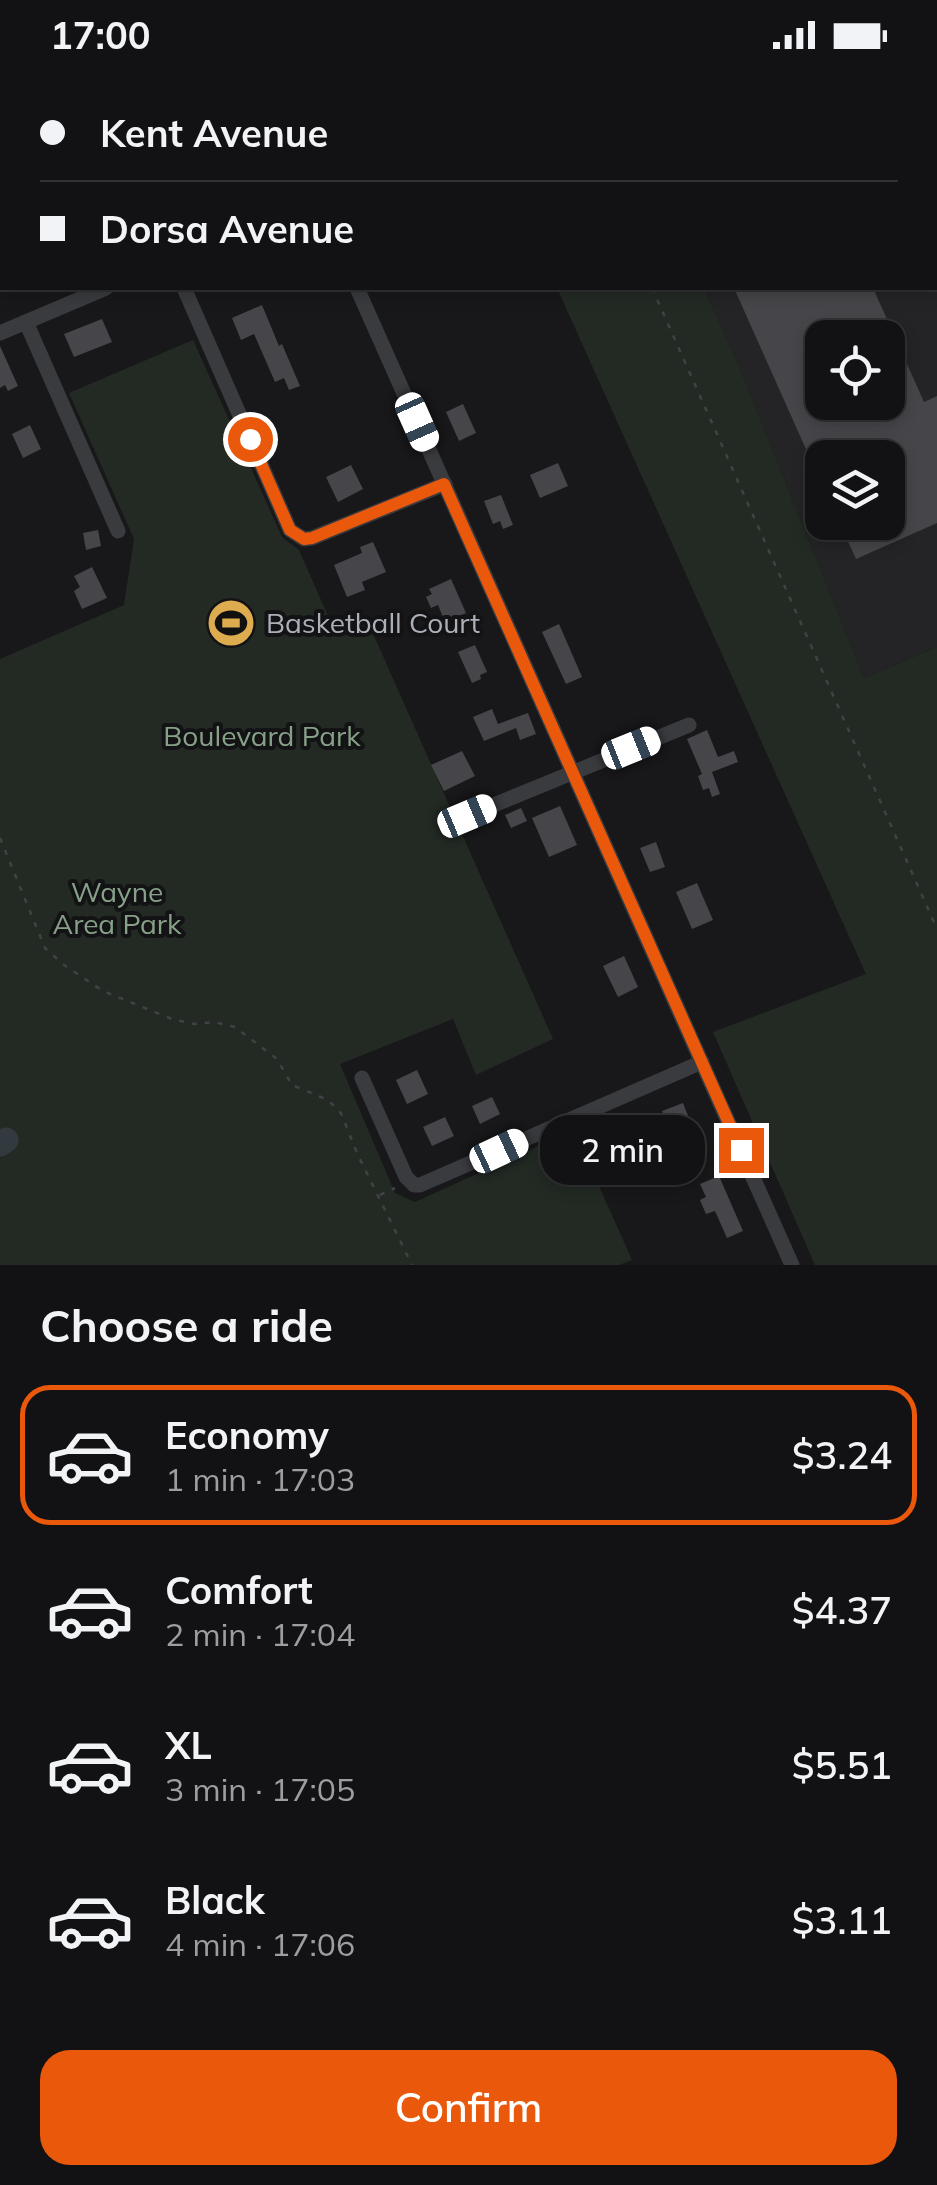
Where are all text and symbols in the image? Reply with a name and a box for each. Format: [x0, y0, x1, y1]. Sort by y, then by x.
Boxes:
text: 17:00 [50, 11, 151, 59]
text: Kent Avenue [100, 109, 328, 157]
text: Dorsa Avenue [100, 205, 354, 253]
map controls [805, 320, 905, 540]
button: locate [805, 320, 905, 420]
car [391, 388, 443, 456]
route start [228, 417, 273, 462]
button: layers [805, 440, 905, 540]
sports icon: Basketball Court [205, 597, 257, 649]
place label: Basketball Court [266, 605, 480, 640]
park label: Boulevard Park [163, 718, 361, 753]
car [598, 723, 664, 773]
car [434, 790, 500, 842]
park label: Wayne Area Park [53, 874, 182, 941]
callout: 2 min [541, 1115, 706, 1185]
car [465, 1125, 533, 1177]
route end [719, 1128, 764, 1173]
text: 2 min [581, 1130, 664, 1170]
text: Choose a ride [40, 1297, 333, 1353]
icon: car [45, 1410, 135, 1500]
text: Economy [165, 1411, 329, 1459]
text: $3.24 [792, 1431, 892, 1479]
text: 1 min · 17:03 [165, 1459, 355, 1499]
icon: car [45, 1565, 135, 1655]
text: Comfort [165, 1566, 313, 1614]
text: $4.37 [792, 1586, 892, 1634]
text: 2 min · 17:04 [165, 1614, 355, 1654]
icon: car [45, 1720, 135, 1810]
text: XL [165, 1721, 212, 1769]
text: $5.51 [792, 1741, 892, 1789]
text: 3 min · 17:05 [165, 1769, 355, 1809]
icon: car [45, 1875, 135, 1965]
text: Black [165, 1876, 265, 1924]
text: $3.11 [792, 1896, 892, 1944]
text: 4 min · 17:06 [165, 1924, 355, 1964]
button: Confirm [40, 2050, 897, 2165]

